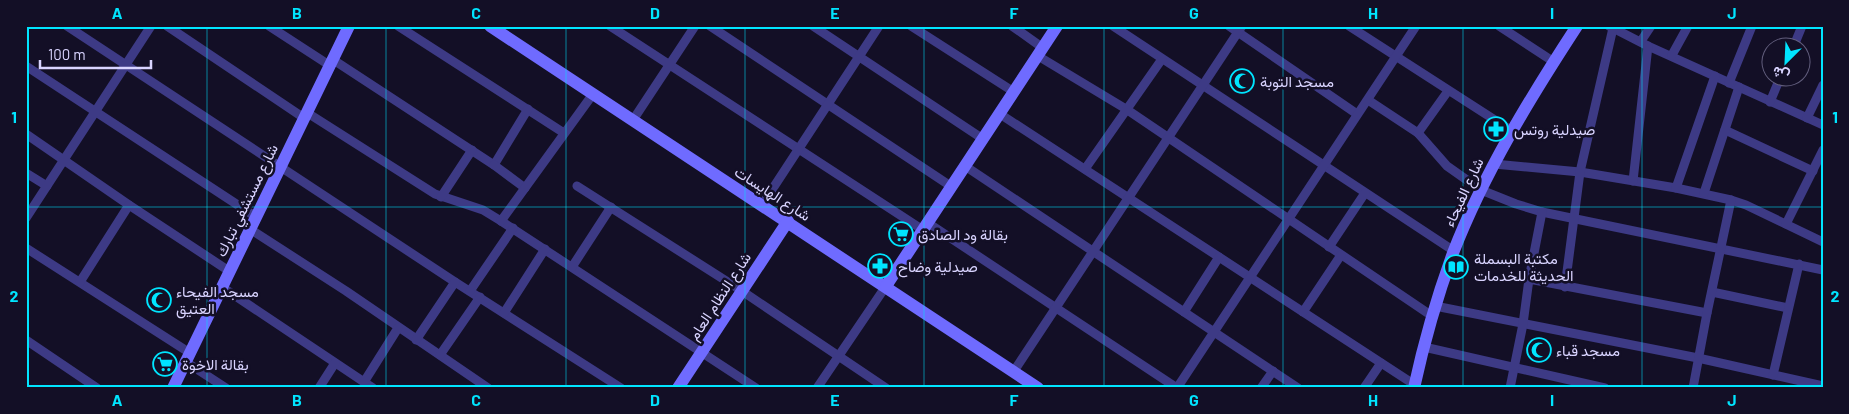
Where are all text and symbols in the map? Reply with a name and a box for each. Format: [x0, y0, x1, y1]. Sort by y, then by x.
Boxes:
text: A [112, 3, 123, 22]
text: B [292, 3, 302, 22]
text: C [471, 3, 481, 22]
text: D [650, 3, 660, 22]
text: E [830, 3, 840, 22]
text: F [1010, 3, 1019, 22]
text: G [1189, 3, 1199, 22]
text: H [1368, 3, 1378, 22]
text: I [1550, 3, 1554, 22]
text: J [1727, 3, 1737, 22]
scale bar [40, 38, 151, 70]
north arrow [1762, 38, 1812, 88]
text: 100 m [48, 45, 86, 63]
text: ش [1769, 62, 1792, 86]
mosque icon: مسجد التوبة [1229, 68, 1255, 94]
place label: مسجد التوبة [1260, 72, 1334, 91]
text: 1 [11, 107, 17, 126]
text: 1 [1832, 107, 1838, 126]
pharmacy icon: صيدلية روتس [1483, 116, 1509, 142]
place label: صيدلية روتس [1514, 120, 1595, 140]
street label: شارع مستشفي تبارك [211, 141, 286, 261]
street label: شارع الفيحاء [1439, 154, 1490, 231]
street label: شارع الهايسات [730, 162, 814, 227]
supermarket icon: بقالة ود الصادق [888, 221, 914, 247]
place label: بقالة ود الصادق [918, 225, 1008, 244]
street label: شارع النظام العام [684, 249, 757, 345]
place label: مكتبة البسملة الحديثة للخدمات [1474, 249, 1574, 285]
pharmacy icon: صيدلية وضاح [867, 253, 893, 279]
library icon: مكتبة البسملة الحديثة للخدمات [1443, 254, 1469, 280]
place label: صيدلية وضاح [898, 257, 978, 278]
place label: مسجد الفيحاء العتيق [176, 282, 259, 319]
text: 2 [10, 286, 19, 305]
text: 2 [1831, 286, 1840, 305]
mosque icon: مسجد الفيحاء العتيق [146, 287, 172, 313]
mosque icon: مسجد قباء [1526, 337, 1552, 363]
place label: مسجد قباء [1556, 341, 1620, 360]
supermarket icon: بقالة الاخوة [152, 351, 178, 377]
place label: بقالة الاخوة [182, 355, 249, 374]
text: A [112, 390, 123, 409]
text: B [292, 390, 302, 409]
text: C [471, 390, 481, 409]
text: D [650, 390, 660, 409]
text: E [830, 390, 840, 409]
text: F [1010, 390, 1019, 409]
text: G [1189, 390, 1199, 409]
text: H [1368, 390, 1378, 409]
text: I [1550, 390, 1554, 409]
text: J [1727, 390, 1737, 409]

